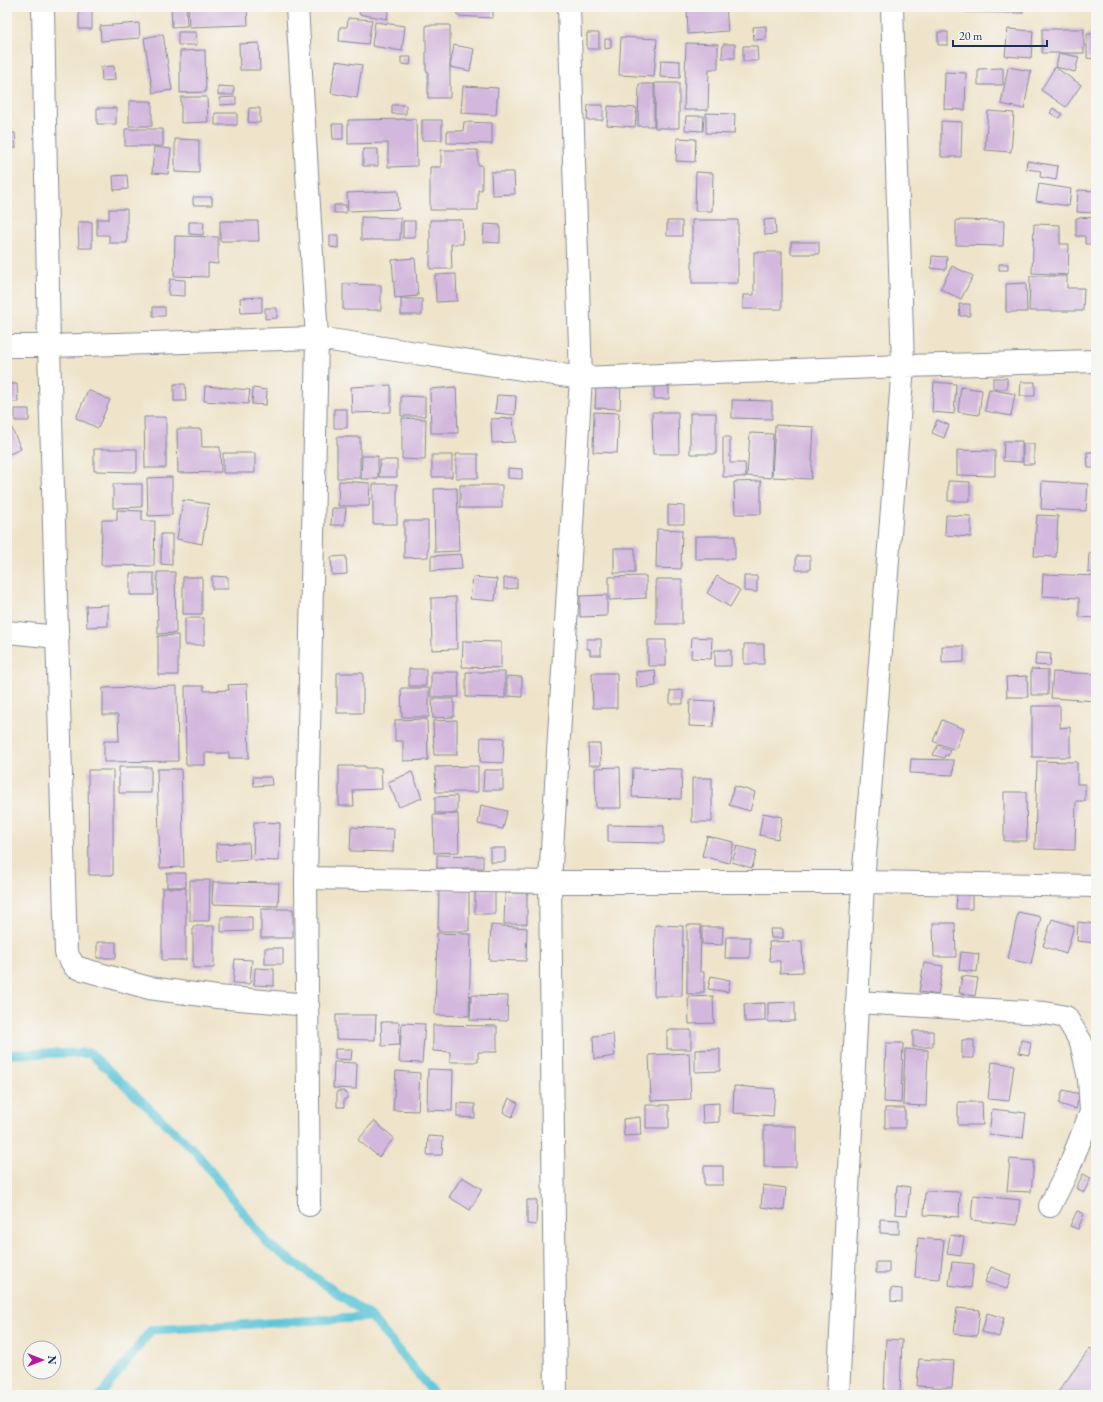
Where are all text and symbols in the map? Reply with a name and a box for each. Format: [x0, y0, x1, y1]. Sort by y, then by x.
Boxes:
scale bar [953, 22, 1047, 48]
text: 20 m [959, 28, 983, 44]
north arrow [22, 1340, 62, 1380]
text: N [45, 1356, 59, 1365]

